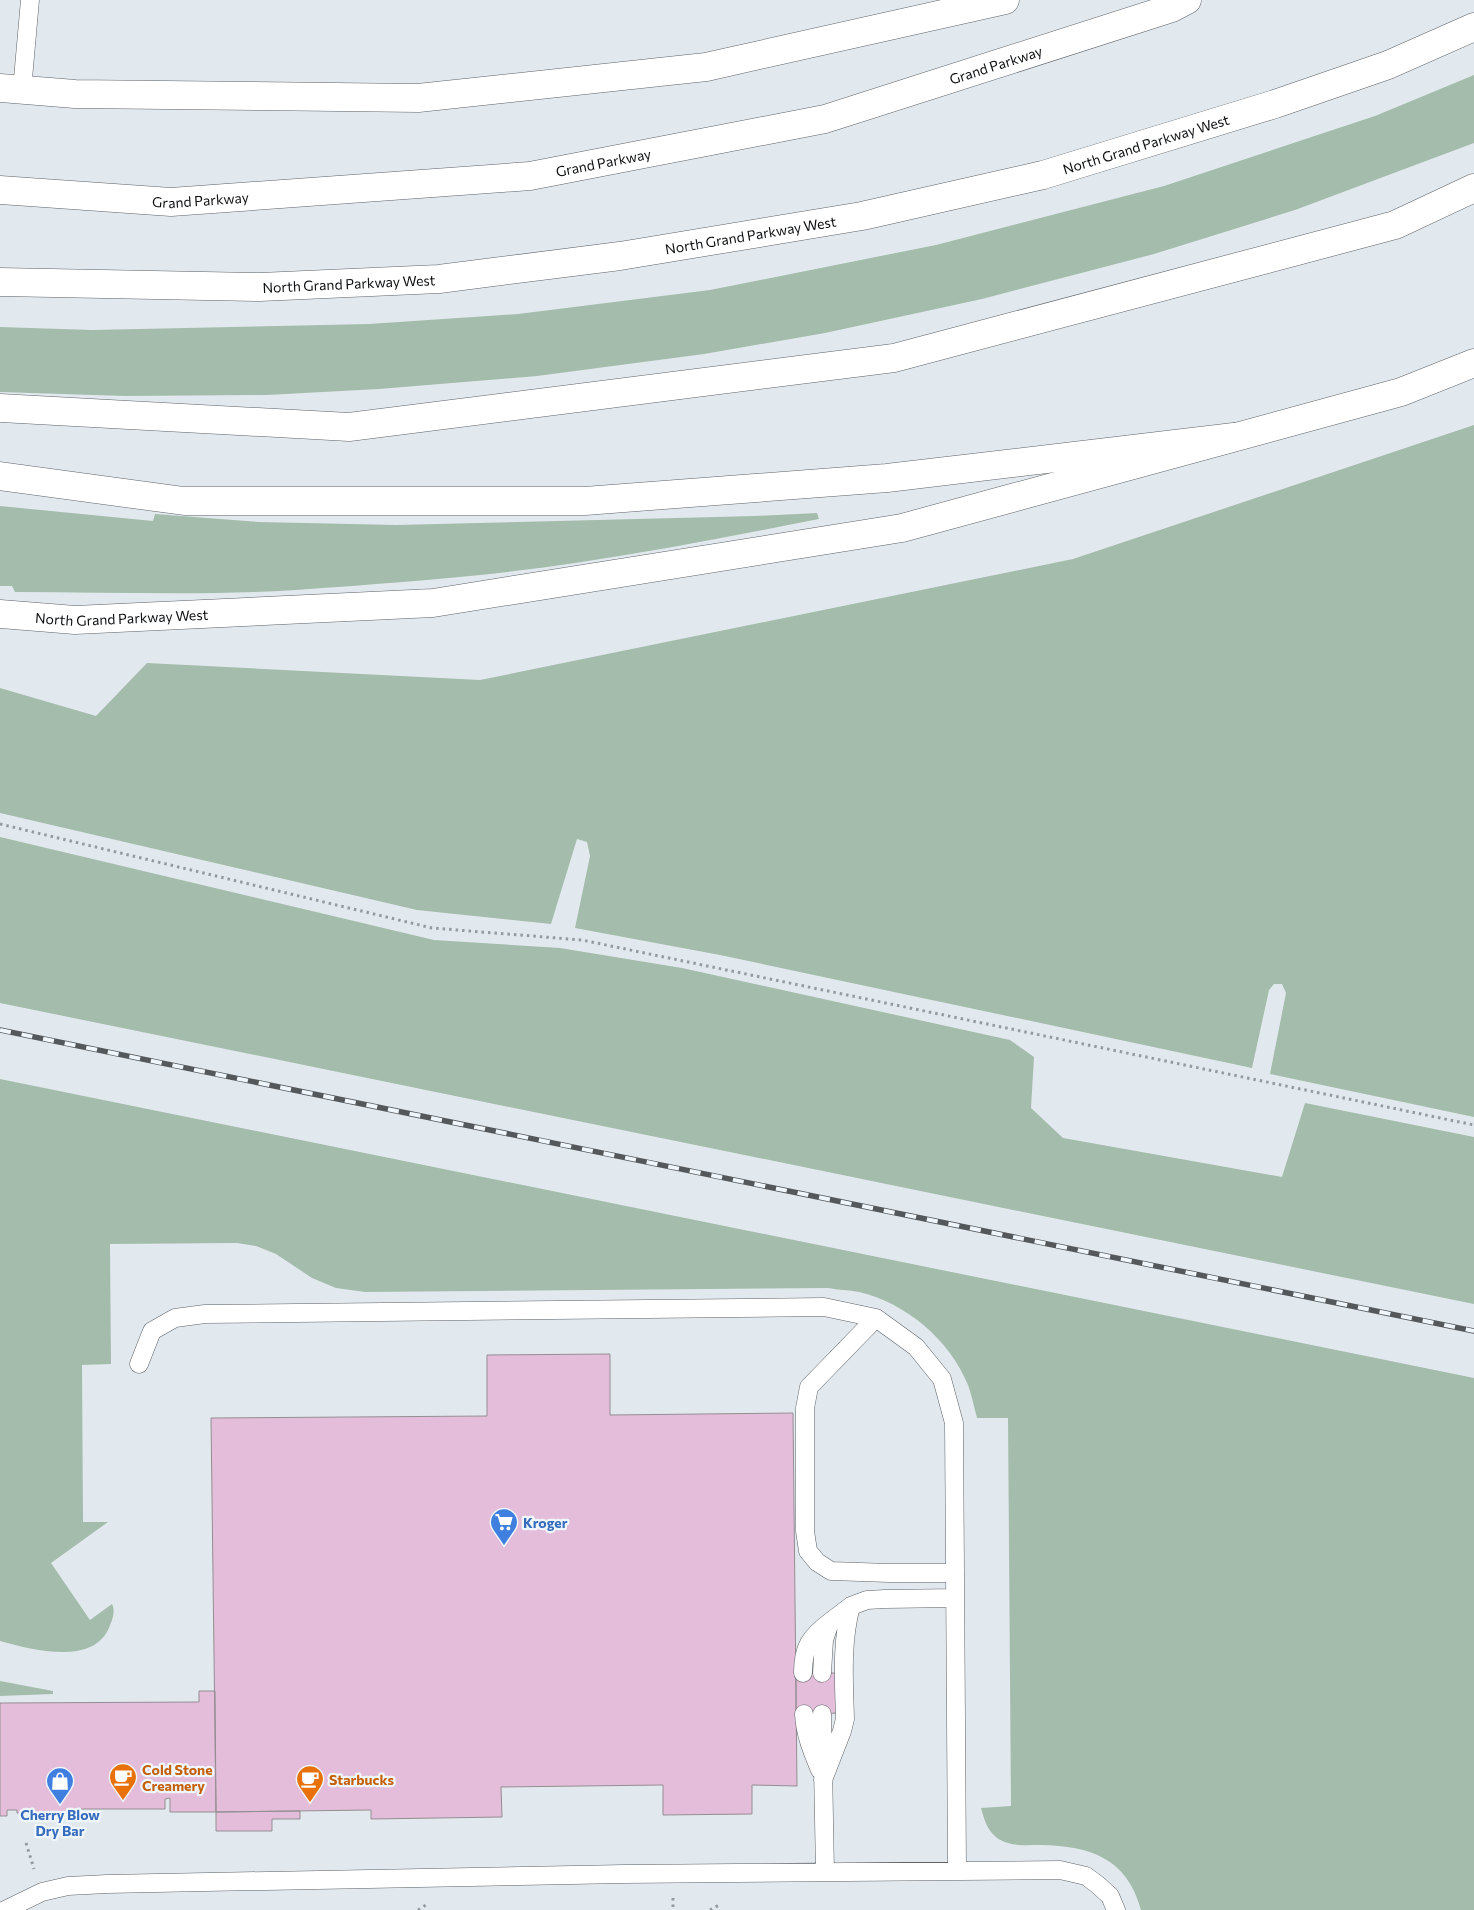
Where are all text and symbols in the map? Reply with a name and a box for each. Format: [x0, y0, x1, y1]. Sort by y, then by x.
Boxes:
street label: Grand Parkway [947, 42, 1044, 87]
street label: North Grand Parkway West [1060, 110, 1231, 177]
street label: Grand Parkway [554, 144, 652, 179]
street label: Grand Parkway [152, 188, 249, 211]
street label: North Grand Parkway West [664, 212, 838, 257]
street label: North Grand Parkway West [262, 271, 436, 295]
street label: North Grand Parkway West [35, 605, 209, 629]
supermarket icon: Kroger [489, 1507, 519, 1546]
place label: Kroger [523, 1514, 568, 1531]
place label: Cold Stone Creamery [142, 1761, 213, 1794]
cafe icon: Cold Stone Creamery [108, 1762, 138, 1801]
cafe icon: Starbucks [295, 1764, 325, 1803]
shop icon: Cherry Blow Dry Bar [45, 1766, 75, 1805]
place label: Starbucks [329, 1771, 394, 1788]
place label: Cherry Blow Dry Bar [20, 1806, 100, 1839]

